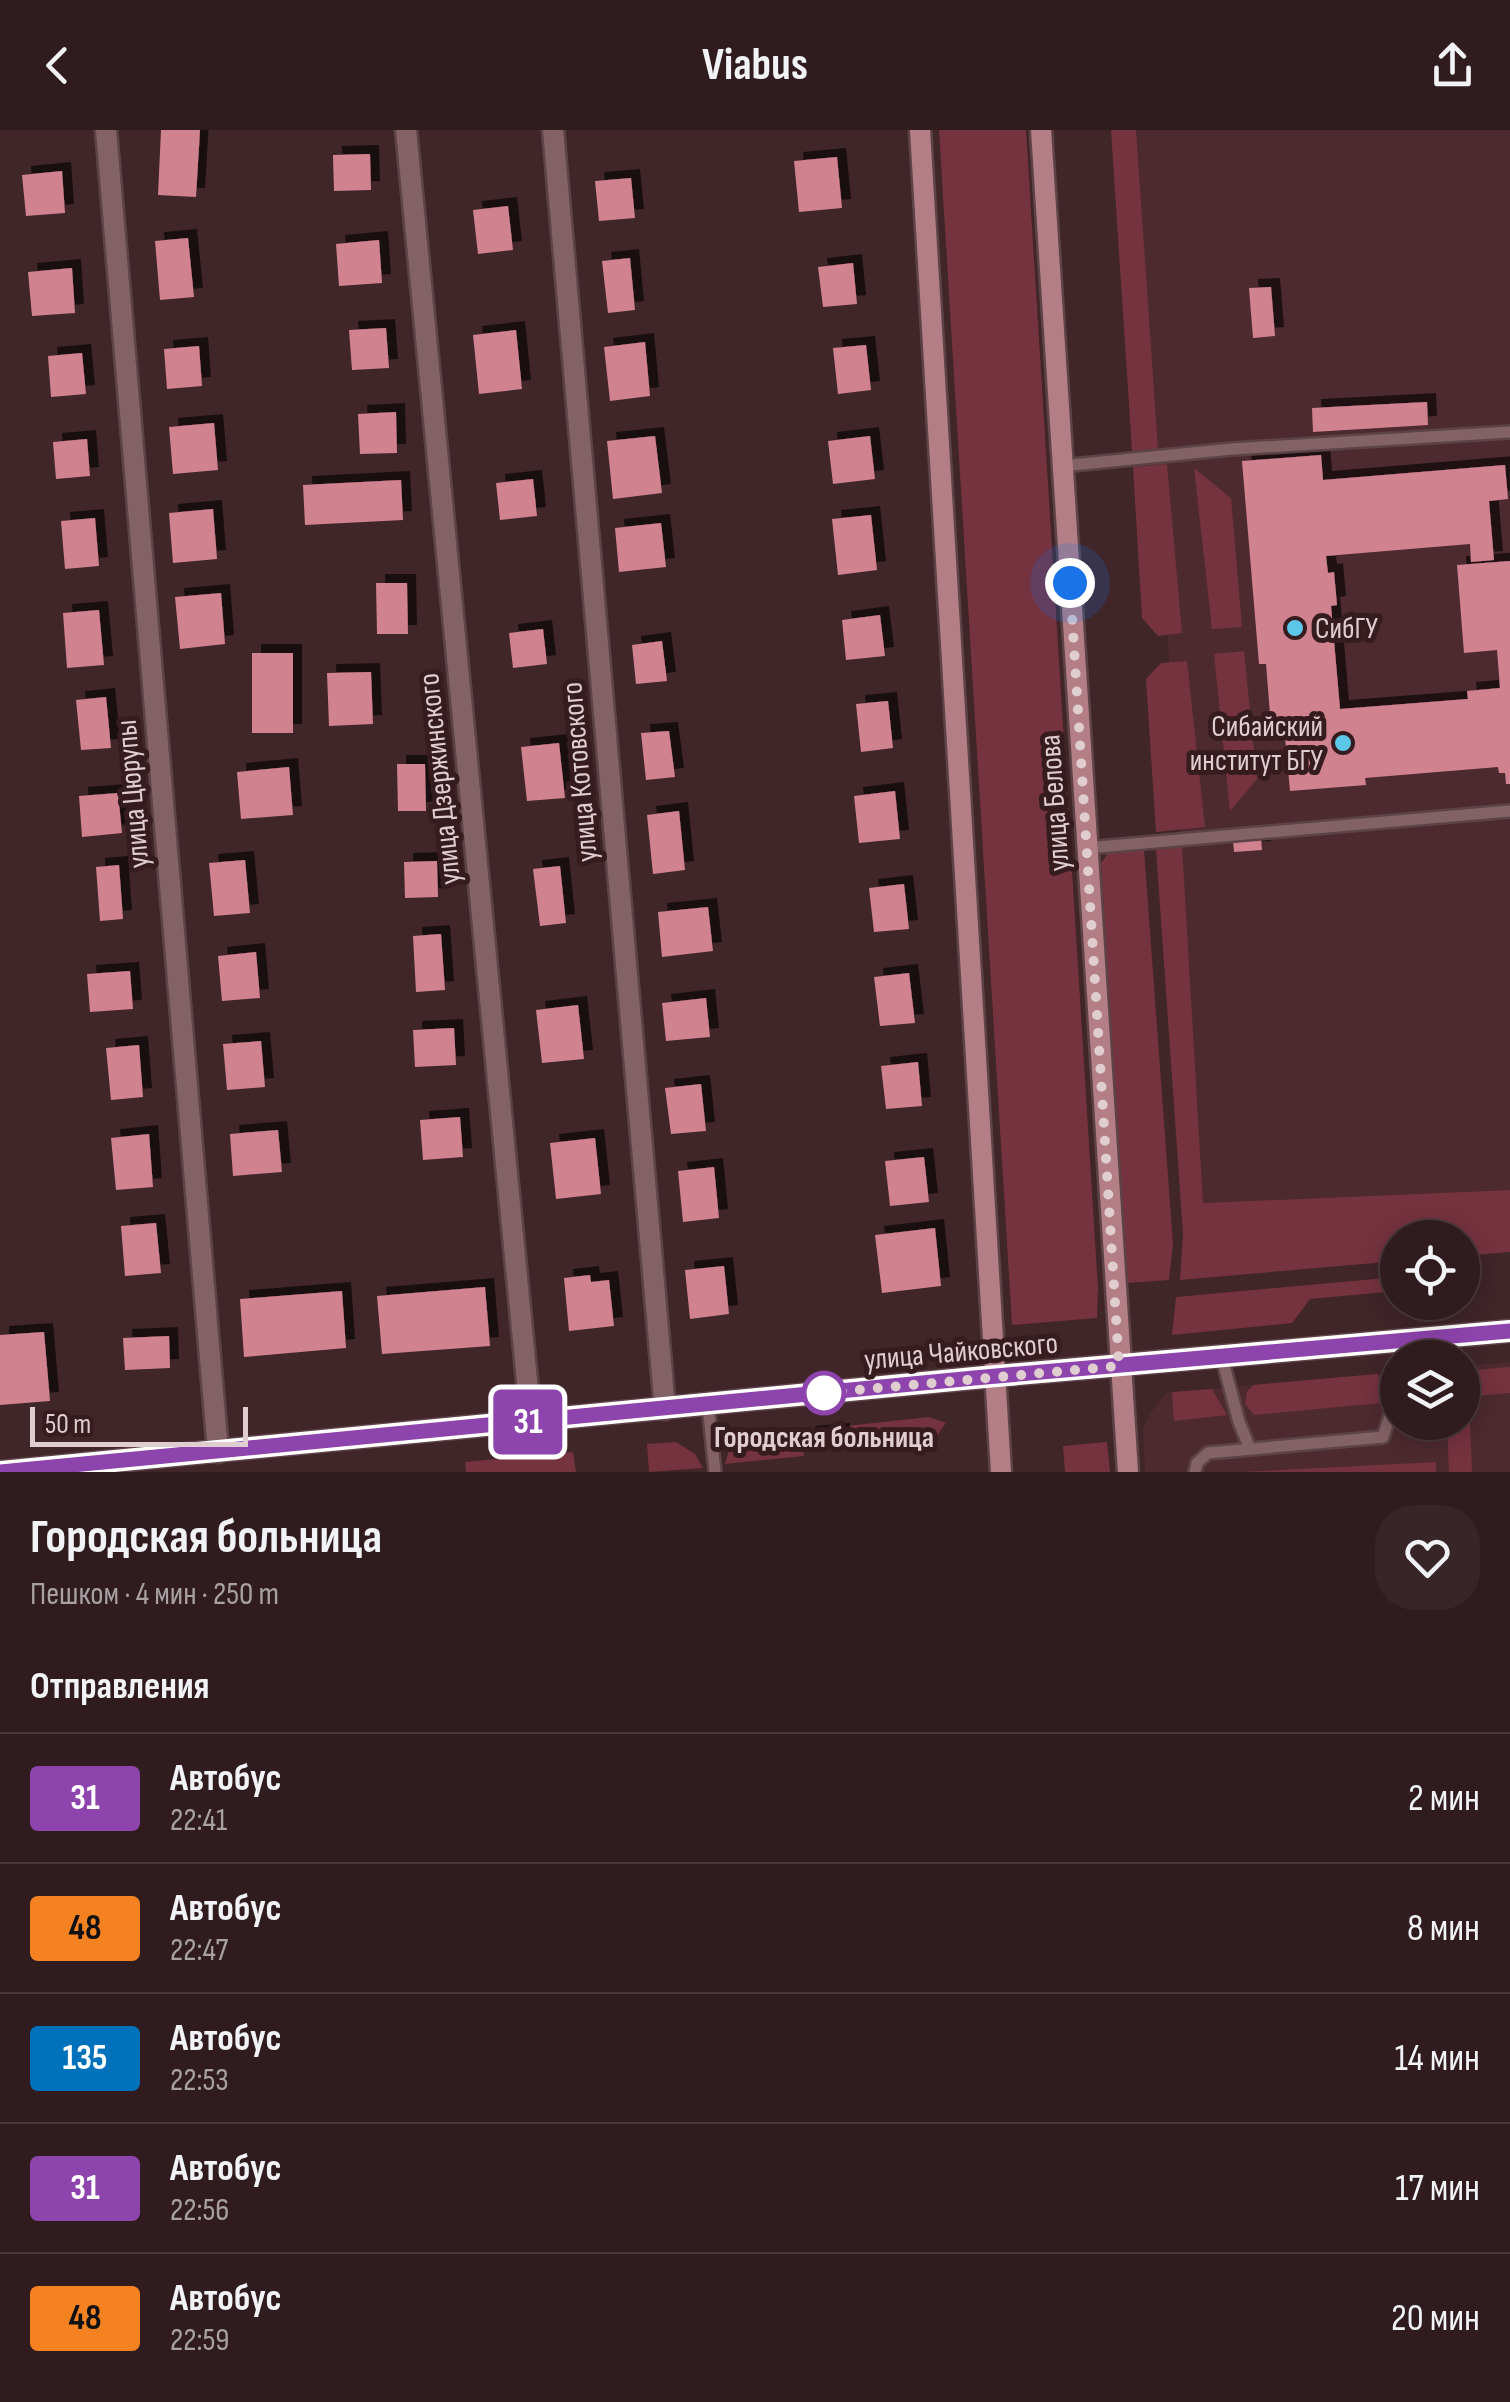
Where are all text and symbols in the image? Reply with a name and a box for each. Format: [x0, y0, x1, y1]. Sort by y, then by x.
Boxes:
icon: back [30, 38, 85, 93]
text: Viabus [702, 38, 808, 93]
icon: share [1425, 38, 1480, 93]
your location [1045, 558, 1095, 608]
place label: СибГУ [1315, 611, 1378, 647]
marker: СибГУ [1284, 617, 1306, 639]
street label: улица Дзержинского [411, 671, 469, 886]
street label: улица Котовского [554, 680, 606, 863]
place label: Сибайский институт БГУ [1190, 709, 1323, 779]
street label: улица Цюрупы [109, 718, 157, 870]
marker: Сибайский институт БГУ [1332, 732, 1354, 754]
street label: улица Белова [1032, 733, 1078, 872]
map controls [1380, 1220, 1480, 1440]
button: locate [1380, 1220, 1480, 1320]
street label: улица Чайковского [863, 1326, 1060, 1378]
button: layers [1380, 1340, 1480, 1440]
marker: Городская больница [803, 1372, 845, 1414]
line badge: 31 [483, 1390, 573, 1454]
text: 31 [513, 1401, 543, 1444]
scale bar [30, 1402, 248, 1446]
text: 50 m [45, 1408, 91, 1441]
place label: Городская больница [714, 1420, 934, 1456]
button: heart [1375, 1505, 1480, 1610]
text: Городская больница [30, 1509, 382, 1566]
text: Пешком · 4 мин · 250 m [30, 1575, 279, 1614]
text: Отправления [30, 1664, 210, 1709]
text: Автобус [170, 1756, 281, 1801]
text: 2 мин [1408, 1776, 1480, 1821]
text: 31 [70, 1777, 100, 1820]
text: 22:41 [170, 1801, 227, 1840]
text: Автобус [170, 1886, 281, 1931]
text: 8 мин [1407, 1906, 1480, 1951]
text: 48 [69, 1907, 101, 1950]
text: 22:47 [170, 1931, 228, 1970]
text: Автобус [170, 2016, 281, 2061]
text: 14 мин [1394, 2036, 1480, 2081]
text: 135 [63, 2037, 107, 2080]
text: 22:53 [170, 2061, 229, 2100]
text: Автобус [170, 2146, 281, 2191]
text: 17 мин [1395, 2166, 1480, 2211]
text: 31 [70, 2167, 100, 2210]
text: 22:56 [170, 2191, 229, 2230]
text: Автобус [170, 2276, 281, 2321]
text: 20 мин [1391, 2296, 1480, 2341]
text: 48 [69, 2297, 101, 2340]
text: 22:59 [170, 2321, 229, 2360]

